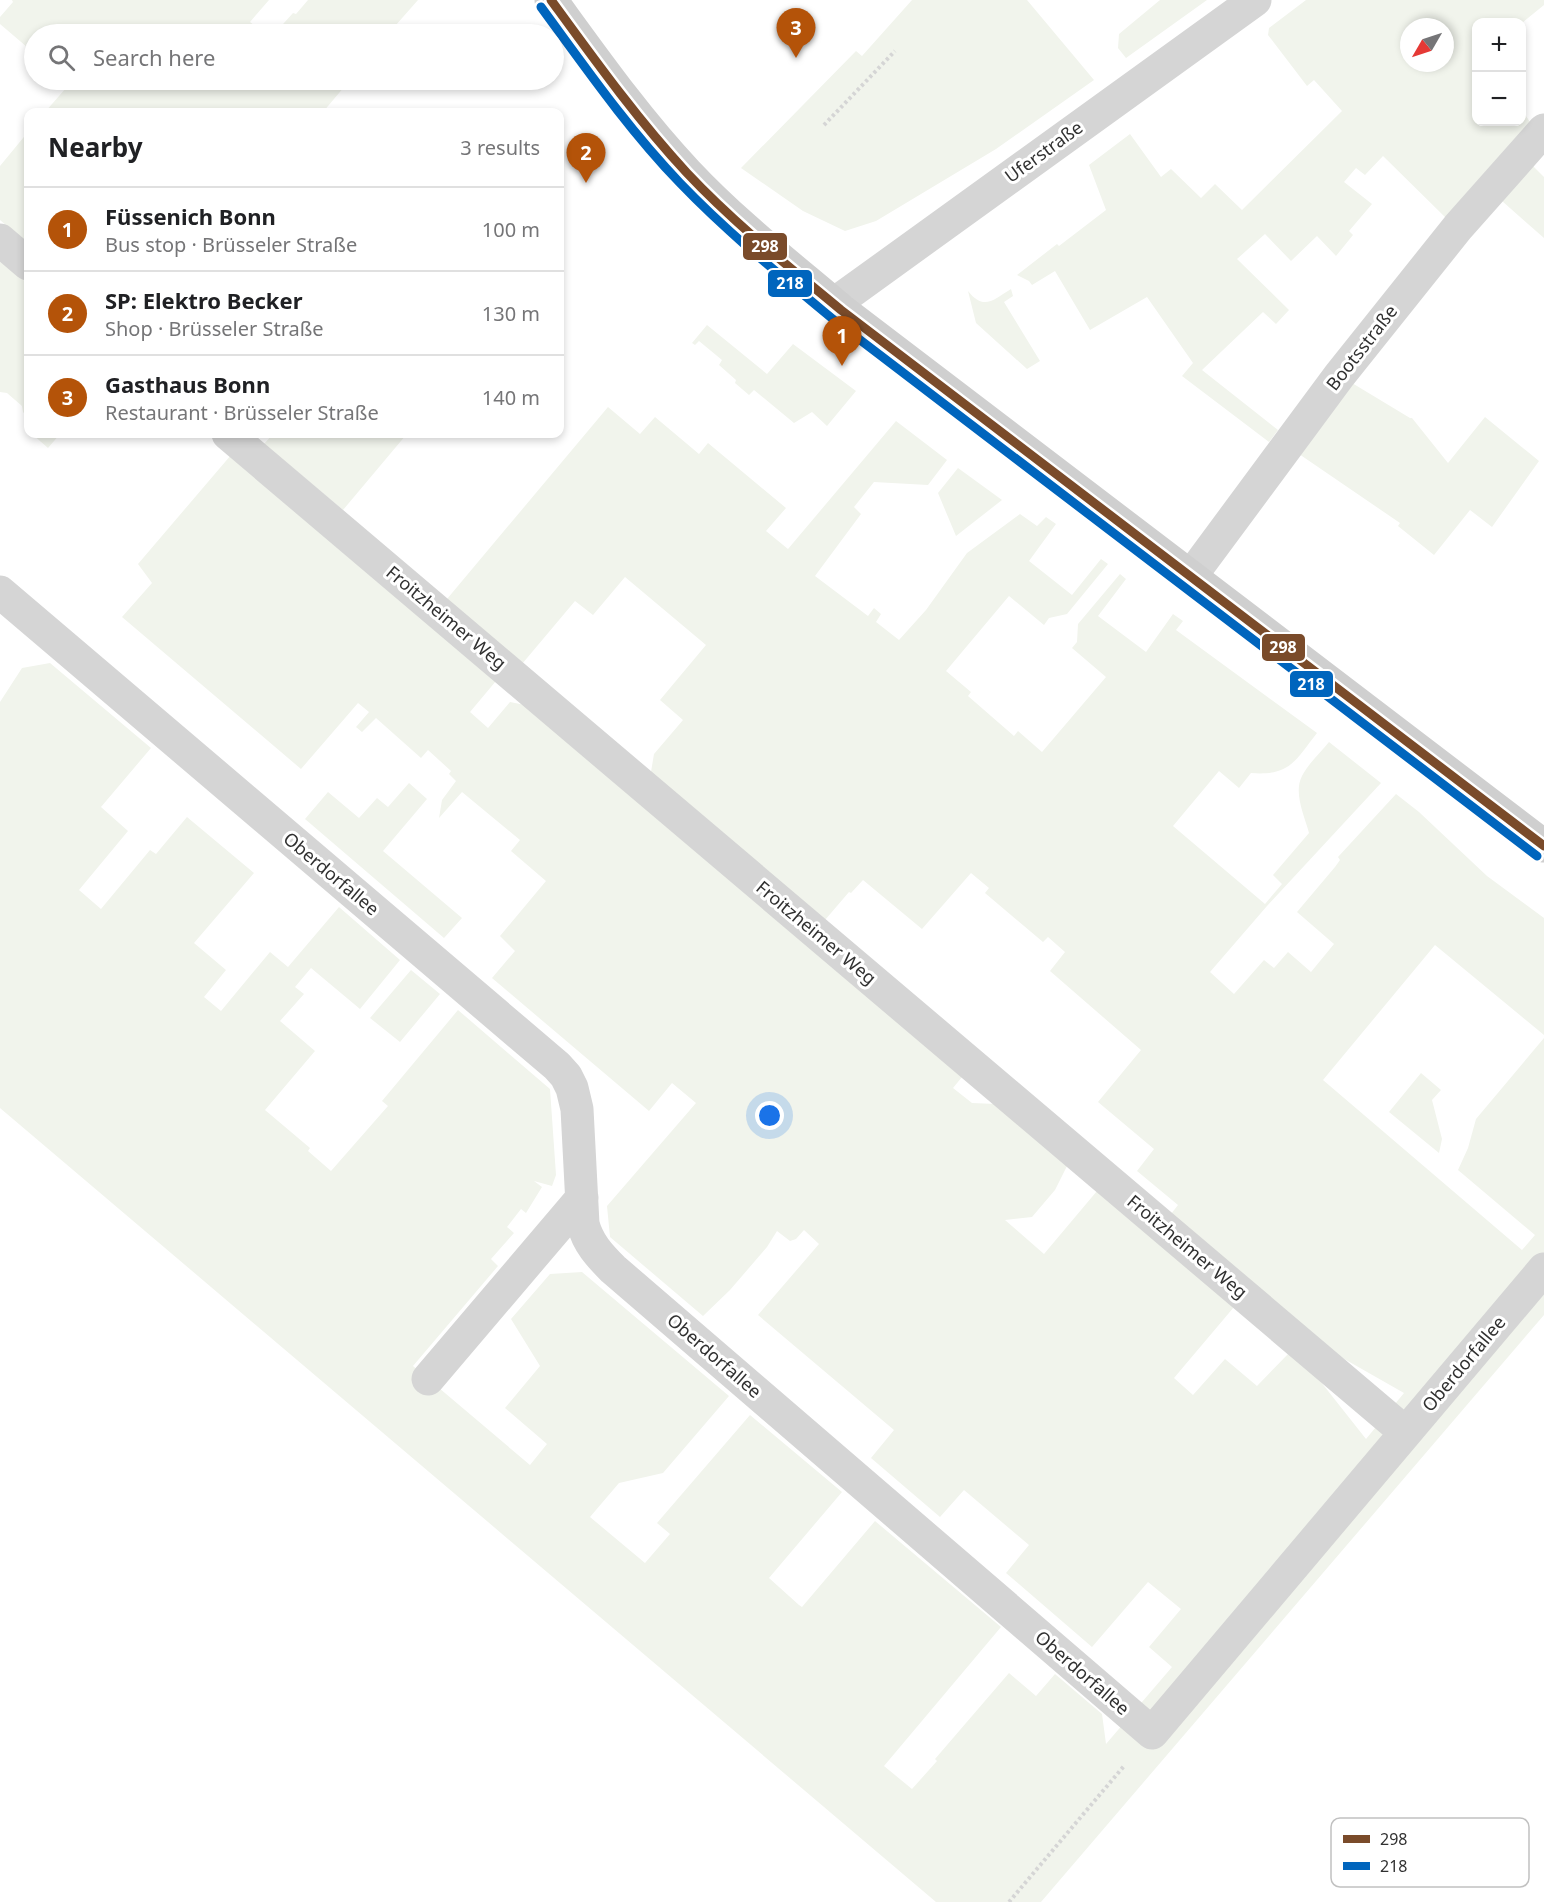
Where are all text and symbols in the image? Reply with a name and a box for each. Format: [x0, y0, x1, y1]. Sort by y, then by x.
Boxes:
pin: 3 [776, 8, 816, 58]
north arrow [1400, 18, 1454, 72]
map controls [1472, 18, 1526, 126]
button: + [1472, 18, 1526, 72]
search box [24, 24, 564, 90]
icon: search [45, 41, 78, 74]
text: Search here [93, 42, 215, 72]
button: − [1472, 72, 1526, 126]
street label: Uferstraße [1000, 115, 1087, 188]
text: Nearby [48, 129, 143, 165]
text: 3 results [460, 134, 540, 161]
pin: 2 [566, 134, 606, 183]
text: Füssenich Bonn [105, 201, 276, 231]
text: 1 [62, 216, 73, 243]
text: 100 m [482, 216, 540, 243]
text: Bus stop · Brüsseler Straße [105, 231, 357, 258]
line badge: 298 [742, 232, 788, 261]
text: 298 [751, 235, 779, 257]
line badge: 218 [767, 269, 813, 298]
text: 218 [776, 272, 804, 294]
text: SP: Elektro Becker [105, 285, 302, 315]
text: 2 [62, 300, 73, 327]
text: 130 m [482, 300, 540, 327]
street label: Bootsstraße [1320, 300, 1402, 395]
text: Shop · Brüsseler Straße [105, 315, 324, 342]
pin: 1 [822, 316, 862, 366]
text: Gasthaus Bonn [105, 369, 270, 399]
text: 3 [62, 384, 73, 411]
text: 140 m [482, 384, 540, 411]
text: Restaurant · Brüsseler Straße [105, 399, 379, 426]
street label: Froitzheimer Weg [382, 560, 512, 674]
line badge: 298 [1261, 633, 1306, 662]
text: 298 [1269, 636, 1297, 658]
line badge: 218 [1289, 670, 1334, 698]
text: 218 [1297, 673, 1325, 695]
street label: Oberdorfallee [279, 826, 384, 920]
street label: Froitzheimer Weg [752, 875, 882, 989]
your location [755, 1101, 784, 1130]
street label: Froitzheimer Weg [1123, 1189, 1253, 1303]
street label: Oberdorfallee [662, 1308, 767, 1403]
street label: Oberdorfallee [1416, 1311, 1510, 1416]
street label: Oberdorfallee [1030, 1625, 1135, 1720]
legend [1331, 1818, 1529, 1887]
text: 298 [1380, 1828, 1407, 1850]
text: 218 [1380, 1855, 1407, 1877]

